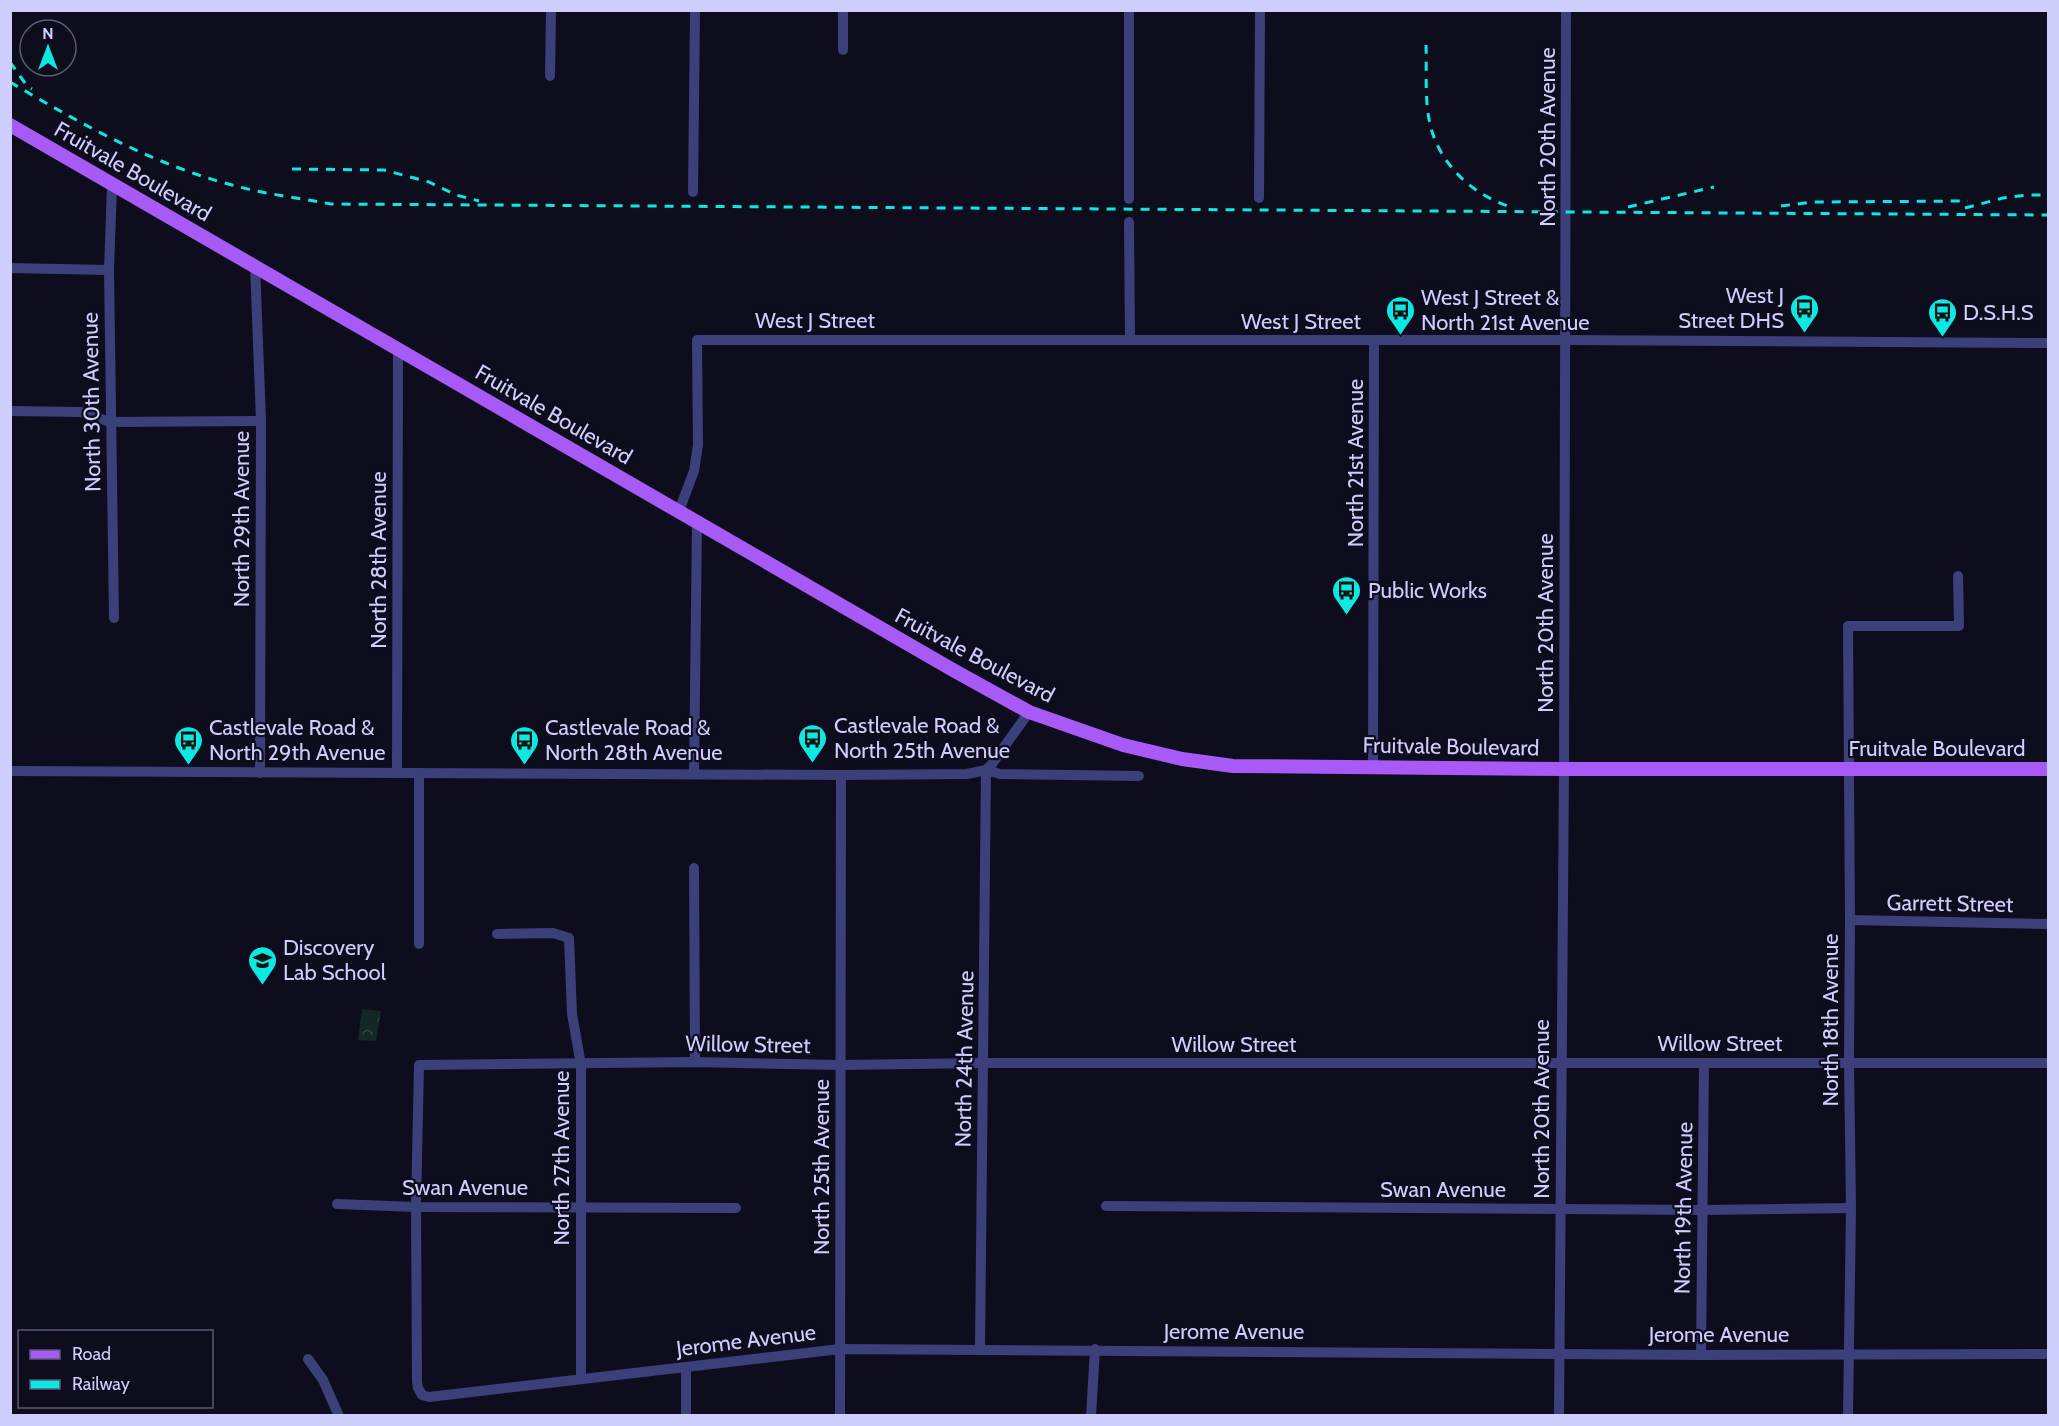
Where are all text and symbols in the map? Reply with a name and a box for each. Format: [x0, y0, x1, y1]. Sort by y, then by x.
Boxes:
north arrow [18, 18, 78, 78]
text: N [42, 24, 54, 43]
street label: North 20th Avenue [1534, 47, 1561, 227]
street label: Fruitvale Boulevard [49, 116, 216, 227]
place label: West J Street DHS [1678, 282, 1784, 334]
place label: West J Street & North 21st Avenue [1421, 284, 1589, 336]
bus stop icon: West J Street DHS [1789, 292, 1821, 334]
bus stop icon: West J Street & North 21st Avenue [1384, 294, 1416, 336]
bus stop icon: D.S.H.S [1926, 296, 1958, 338]
place label: D.S.H.S [1963, 299, 2034, 326]
street label: West J Street [755, 307, 875, 334]
street label: West J Street [1241, 308, 1361, 335]
street label: North 30th Avenue [76, 312, 107, 492]
street label: Fruitvale Boulevard [470, 359, 637, 470]
street label: North 21st Avenue [1342, 379, 1369, 547]
street label: North 29th Avenue [228, 431, 255, 607]
street label: North 28th Avenue [365, 471, 392, 649]
street label: North 20th Avenue [1532, 533, 1559, 713]
bus stop icon: Public Works [1331, 574, 1363, 616]
place label: Public Works [1368, 577, 1487, 604]
street label: Fruitvale Boulevard [890, 602, 1059, 709]
place label: Castlevale Road & North 25th Avenue [834, 712, 1010, 764]
place label: Castlevale Road & North 29th Avenue [209, 714, 386, 766]
place label: Castlevale Road & North 28th Avenue [545, 714, 722, 766]
bus stop icon: Castlevale Road & North 25th Avenue [797, 722, 829, 764]
bus stop icon: Castlevale Road & North 29th Avenue [172, 724, 204, 766]
bus stop icon: Castlevale Road & North 28th Avenue [508, 724, 540, 766]
street label: Fruitvale Boulevard [1362, 731, 1540, 762]
street label: Fruitvale Boulevard [1849, 735, 2025, 762]
street label: Garrett Street [1886, 889, 2014, 918]
street label: North 18th Avenue [1817, 933, 1844, 1107]
place label: Discovery Lab School [283, 934, 387, 986]
school or university icon: Discovery Lab School [246, 944, 278, 986]
street label: North 24th Avenue [949, 970, 980, 1148]
street label: North 20th Avenue [1528, 1019, 1555, 1199]
street label: Willow Street [685, 1030, 811, 1059]
street label: Willow Street [1657, 1030, 1783, 1057]
street label: Willow Street [1171, 1031, 1297, 1058]
street label: North 27th Avenue [548, 1070, 575, 1246]
street label: North 25th Avenue [808, 1079, 835, 1255]
street label: North 19th Avenue [1668, 1122, 1699, 1294]
street label: Swan Avenue [402, 1174, 528, 1201]
street label: Swan Avenue [1380, 1176, 1506, 1203]
street label: Jerome Avenue [1163, 1318, 1304, 1345]
street label: Jerome Avenue [674, 1319, 817, 1363]
street label: Jerome Avenue [1648, 1321, 1789, 1348]
legend [18, 1330, 213, 1408]
text: Road [72, 1343, 111, 1365]
text: Railway [72, 1373, 130, 1395]

